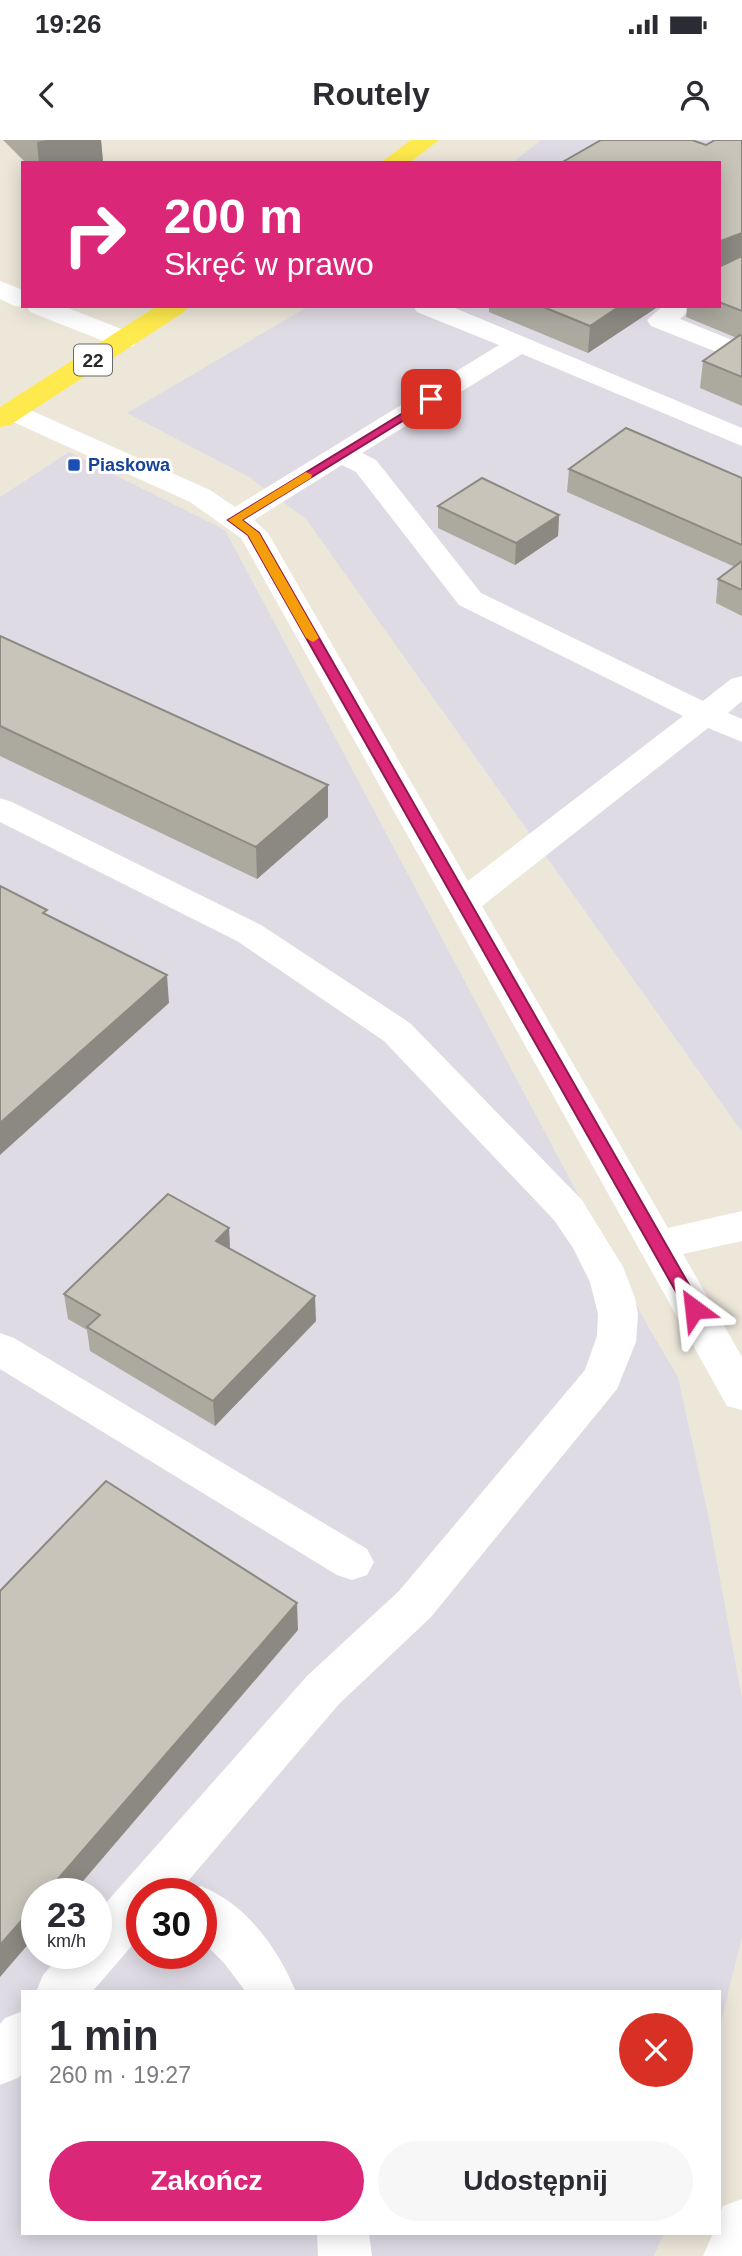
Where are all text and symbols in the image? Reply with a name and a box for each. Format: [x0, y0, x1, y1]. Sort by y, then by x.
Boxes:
text: 19:26 [35, 9, 102, 39]
icon: back [28, 76, 66, 114]
text: Routely [312, 76, 430, 112]
icon: person [676, 76, 714, 114]
icon: right [49, 189, 140, 280]
text: 200 m [164, 189, 303, 243]
text: Skręć w prawo [164, 246, 374, 282]
road number: 22 [74, 344, 112, 375]
pin [401, 369, 461, 429]
icon: arrive [412, 380, 450, 418]
place label: Piaskowa [88, 455, 171, 475]
marker: Piaskowa [66, 457, 82, 473]
position arrow [657, 1272, 731, 1346]
speed limit sign: 30 [126, 1878, 217, 1969]
text: 23 [47, 1895, 86, 1934]
text: km/h [47, 1931, 86, 1951]
text: 1 min [49, 2012, 159, 2059]
button: close [619, 2013, 693, 2087]
text: 260 m · 19:27 [49, 2062, 191, 2088]
button: Zakończ [49, 2141, 364, 2221]
button: Udostępnij [378, 2141, 693, 2221]

